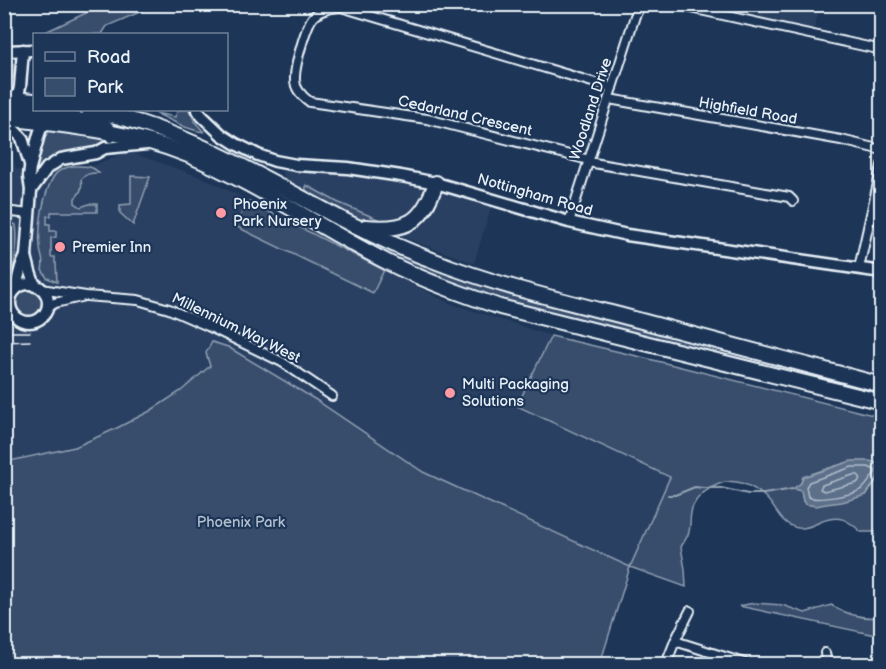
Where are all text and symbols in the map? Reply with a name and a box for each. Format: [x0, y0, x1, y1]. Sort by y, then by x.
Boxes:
legend [33, 33, 228, 111]
text: Road [87, 47, 131, 68]
street label: Woodland Drive [566, 55, 617, 163]
text: Park [87, 77, 123, 98]
street label: Cedarland Crescent [396, 91, 534, 141]
street label: Highfield Road [697, 93, 799, 129]
street label: Nottingham Road [475, 169, 595, 221]
place label: Phoenix Park Nursery [233, 195, 322, 231]
marker: Phoenix Park Nursery [214, 206, 228, 220]
place label: Premier Inn [72, 238, 151, 257]
marker: Premier Inn [53, 240, 67, 254]
street label: Millennium Way West [169, 289, 304, 368]
place label: Multi Packaging Solutions [462, 375, 569, 411]
marker: Multi Packaging Solutions [443, 386, 457, 400]
park label: Phoenix Park [197, 513, 286, 532]

